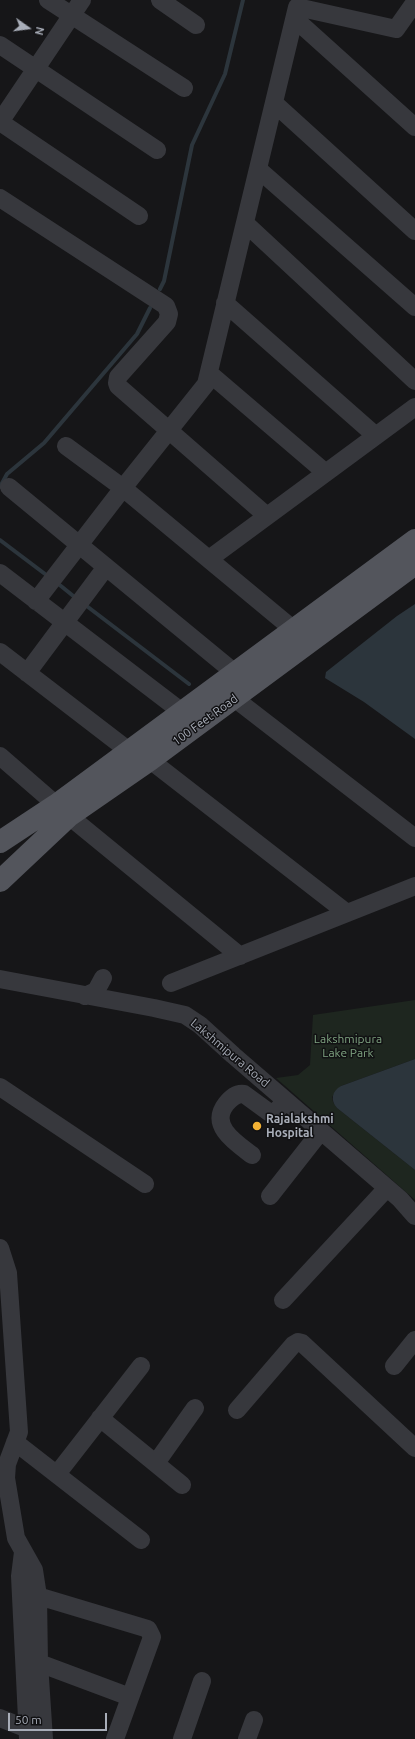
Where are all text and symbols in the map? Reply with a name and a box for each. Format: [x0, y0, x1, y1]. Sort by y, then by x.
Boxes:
north arrow [8, 8, 48, 48]
text: N [33, 25, 46, 36]
street label: 100 Feet Road [169, 691, 241, 749]
street label: Lakshmipura Road [188, 1016, 272, 1090]
park label: Lakshmipura Lake Park [314, 1032, 382, 1060]
place label: Rajalakshmi Hospital [266, 1112, 334, 1140]
marker: Rajalakshmi Hospital [251, 1120, 263, 1132]
scale bar [10, 1705, 109, 1731]
text: 50 m [15, 1713, 42, 1726]

